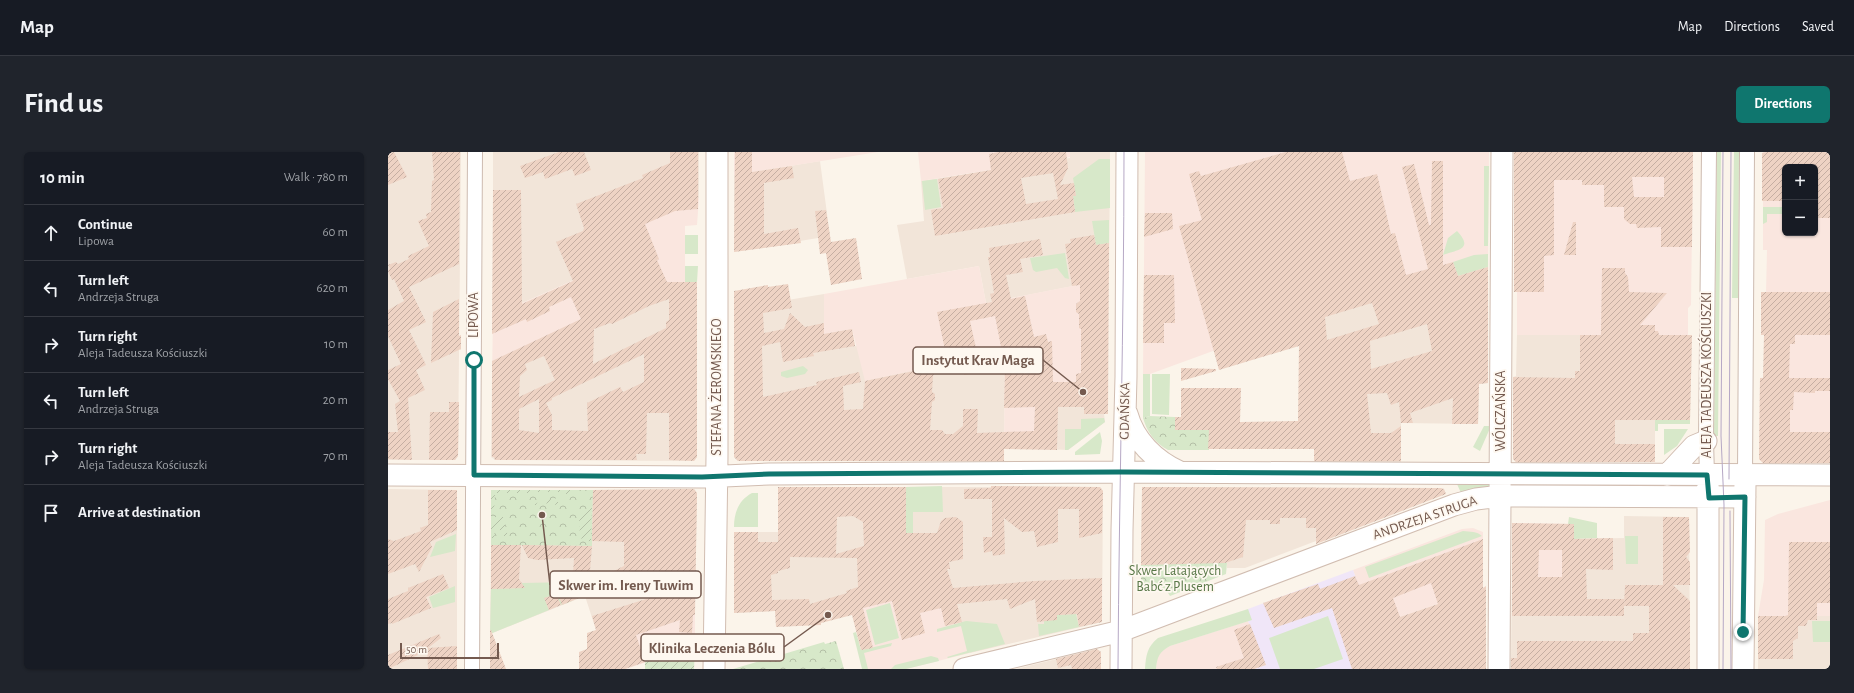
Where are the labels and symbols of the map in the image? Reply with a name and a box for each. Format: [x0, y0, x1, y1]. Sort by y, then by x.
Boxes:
street label: LIPOWA [467, 292, 481, 338]
street label: ALEJA TADEUSZA KOŚCIUSZKI [1697, 292, 1714, 458]
street label: STEFANA ŻEROMSKIEGO [707, 318, 724, 456]
callout: Instytut Krav Maga [913, 347, 1043, 374]
route start [465, 351, 483, 369]
text: Instytut Krav Maga [921, 353, 1035, 368]
street label: WÓLCZAŃSKA [1491, 370, 1508, 452]
street label: GDAŃSKA [1115, 382, 1132, 440]
street label: ANDRZEJA STRUGA [1371, 494, 1479, 542]
park label: Skwer Latających Babć z Plusem [1129, 564, 1221, 594]
callout: Skwer im. Ireny Tuwim [550, 571, 701, 598]
text: Skwer im. Ireny Tuwim [558, 578, 694, 593]
route end [1734, 623, 1752, 641]
callout: Klinika Leczenia Bólu [641, 634, 784, 661]
scale bar [400, 641, 499, 660]
text: Klinika Leczenia Bólu [649, 641, 776, 656]

